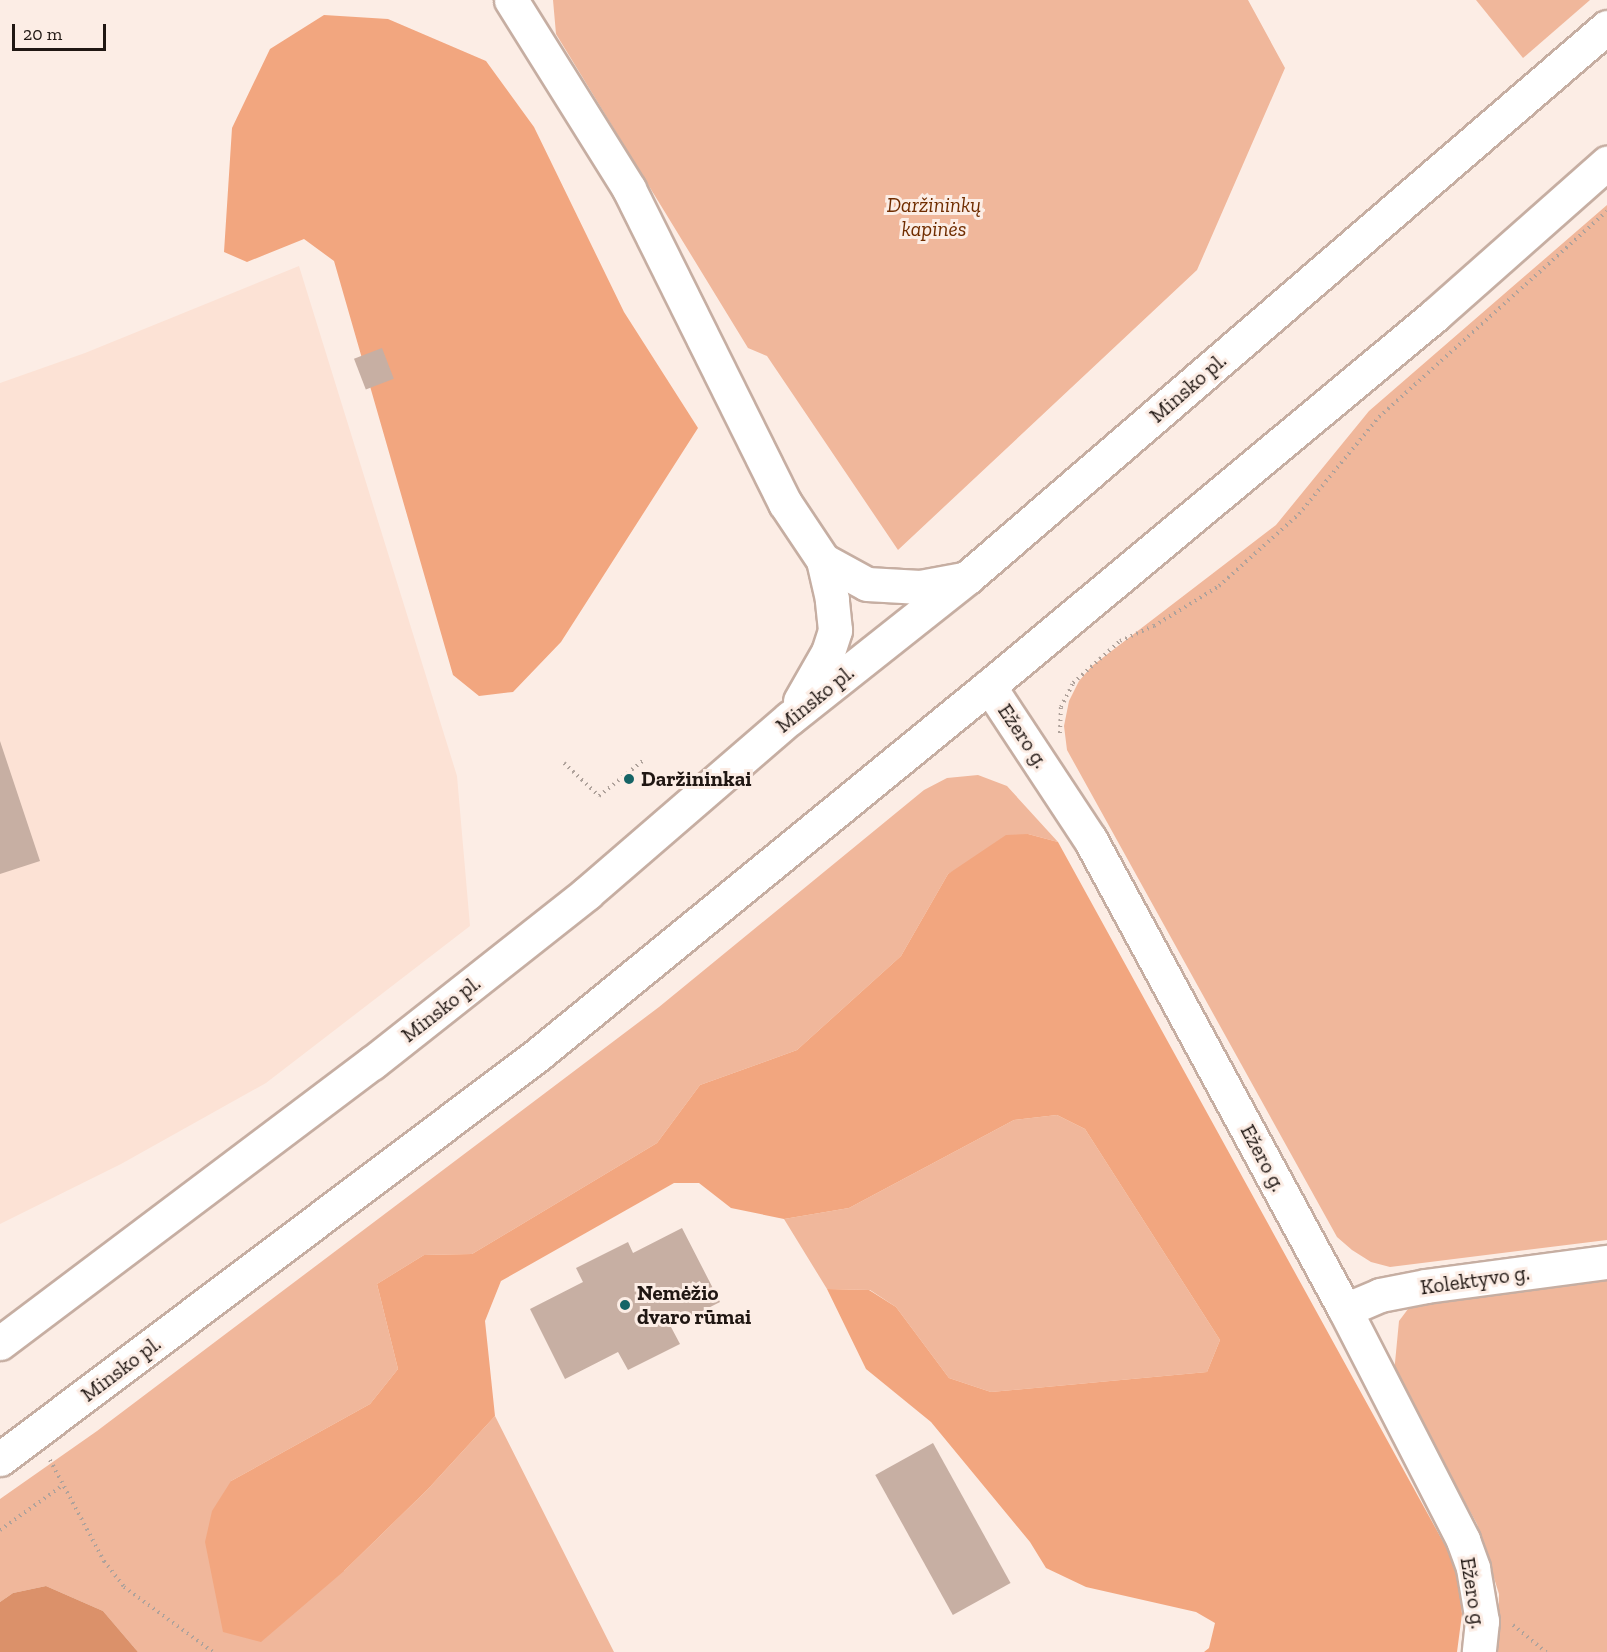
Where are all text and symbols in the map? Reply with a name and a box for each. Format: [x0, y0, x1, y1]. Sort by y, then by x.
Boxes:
scale bar [15, 12, 110, 50]
text: 20 m [23, 23, 62, 45]
park label: Daržininkų kapinės [887, 192, 981, 242]
street label: Minsko pl. [1145, 348, 1231, 428]
street label: Minsko pl. [771, 660, 859, 738]
street label: Ežero g. [992, 699, 1054, 773]
place label: Daržininkai [641, 766, 752, 792]
marker: Daržininkai [622, 772, 636, 786]
street label: Minsko pl. [396, 970, 486, 1048]
street label: Ežero g. [1235, 1120, 1291, 1196]
street label: Kolektyvo g. [1419, 1260, 1531, 1300]
place label: Nemėžio dvaro rūmai [637, 1280, 751, 1330]
marker: Nemėžio dvaro rūmai [618, 1298, 632, 1312]
street label: Minsko pl. [76, 1331, 166, 1407]
street label: Ežero g. [1455, 1556, 1491, 1630]

